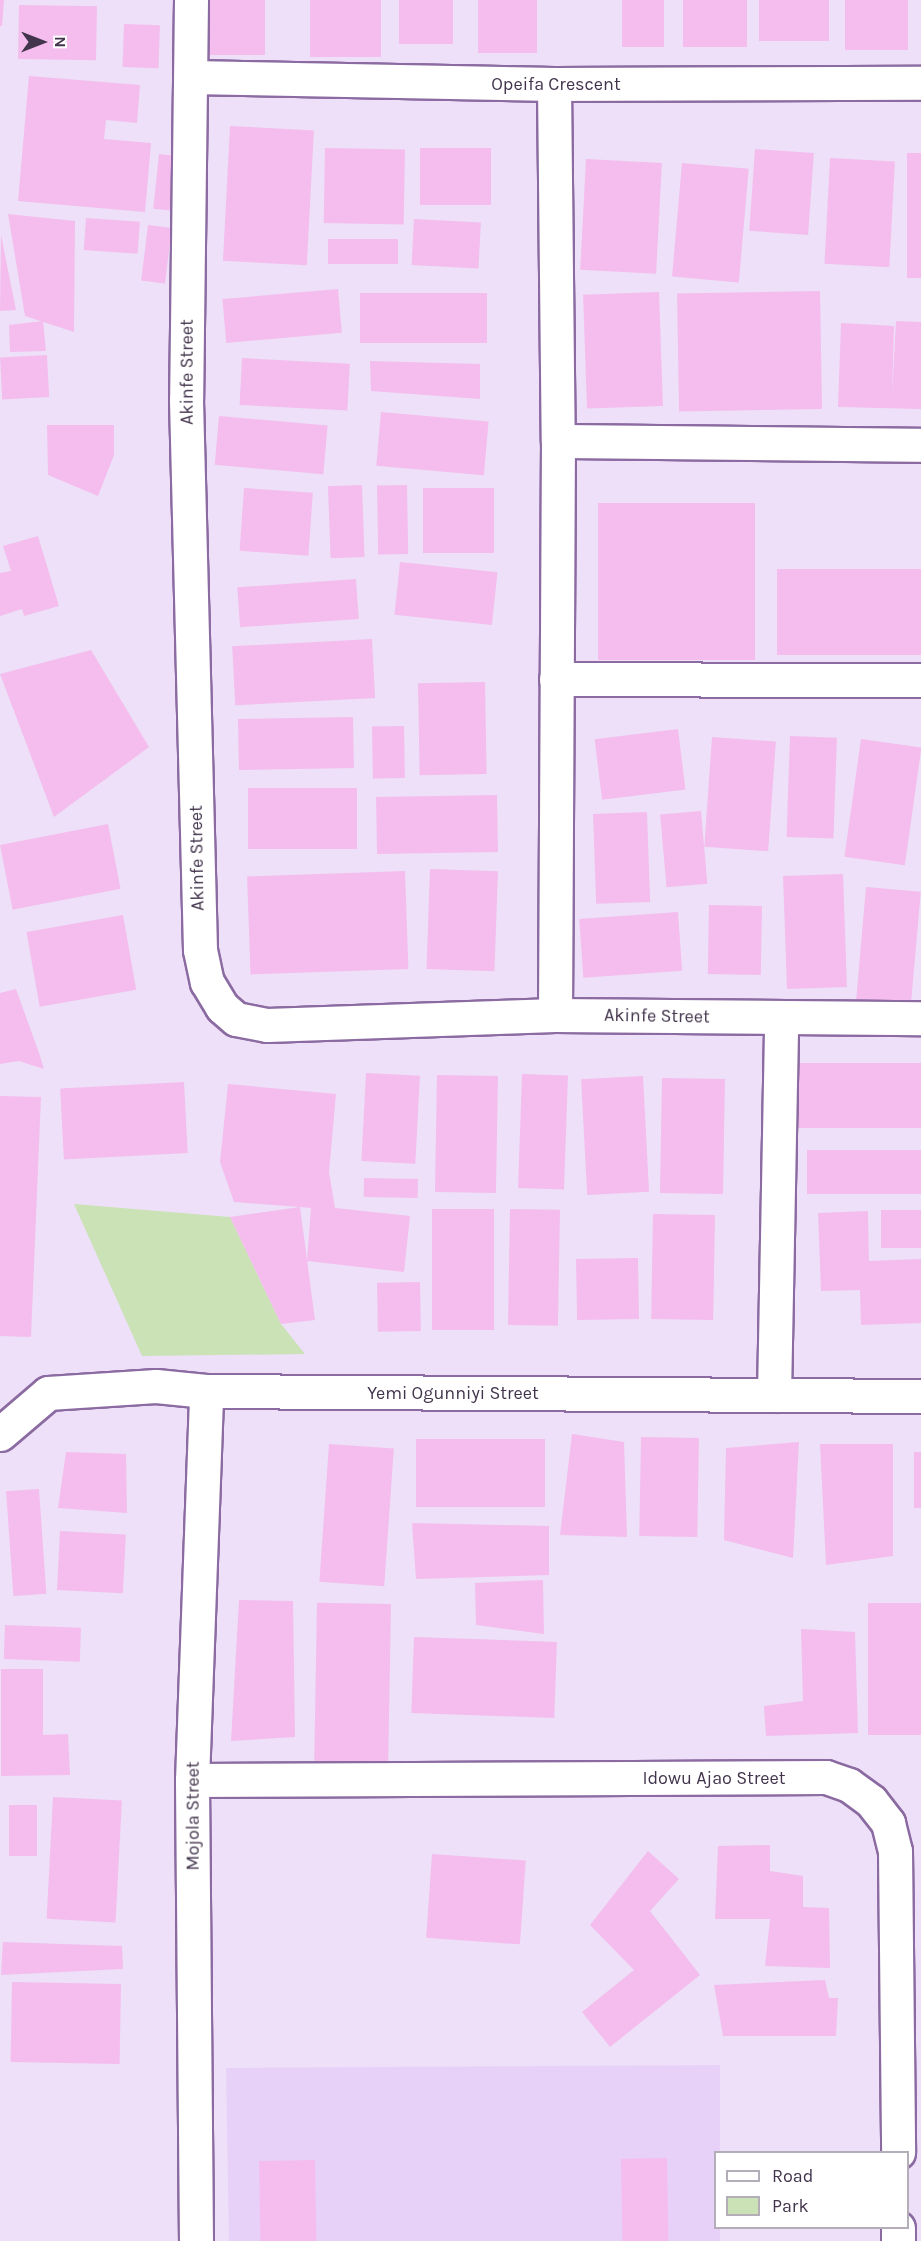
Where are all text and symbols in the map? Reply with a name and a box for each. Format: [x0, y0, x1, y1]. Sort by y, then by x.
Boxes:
north arrow [12, 12, 72, 72]
text: N [51, 36, 70, 48]
street label: Opeifa Crescent [491, 73, 621, 95]
street label: Akinfe Street [176, 319, 198, 425]
street label: Akinfe Street [185, 805, 209, 911]
street label: Akinfe Street [604, 1004, 710, 1028]
street label: Yemi Ogunniyi Street [367, 1382, 539, 1404]
street label: Mojola Street [182, 1761, 204, 1871]
street label: Idowu Ajao Street [642, 1767, 786, 1789]
legend [714, 2151, 909, 2229]
text: Road [772, 2165, 813, 2187]
text: Park [772, 2195, 809, 2217]

